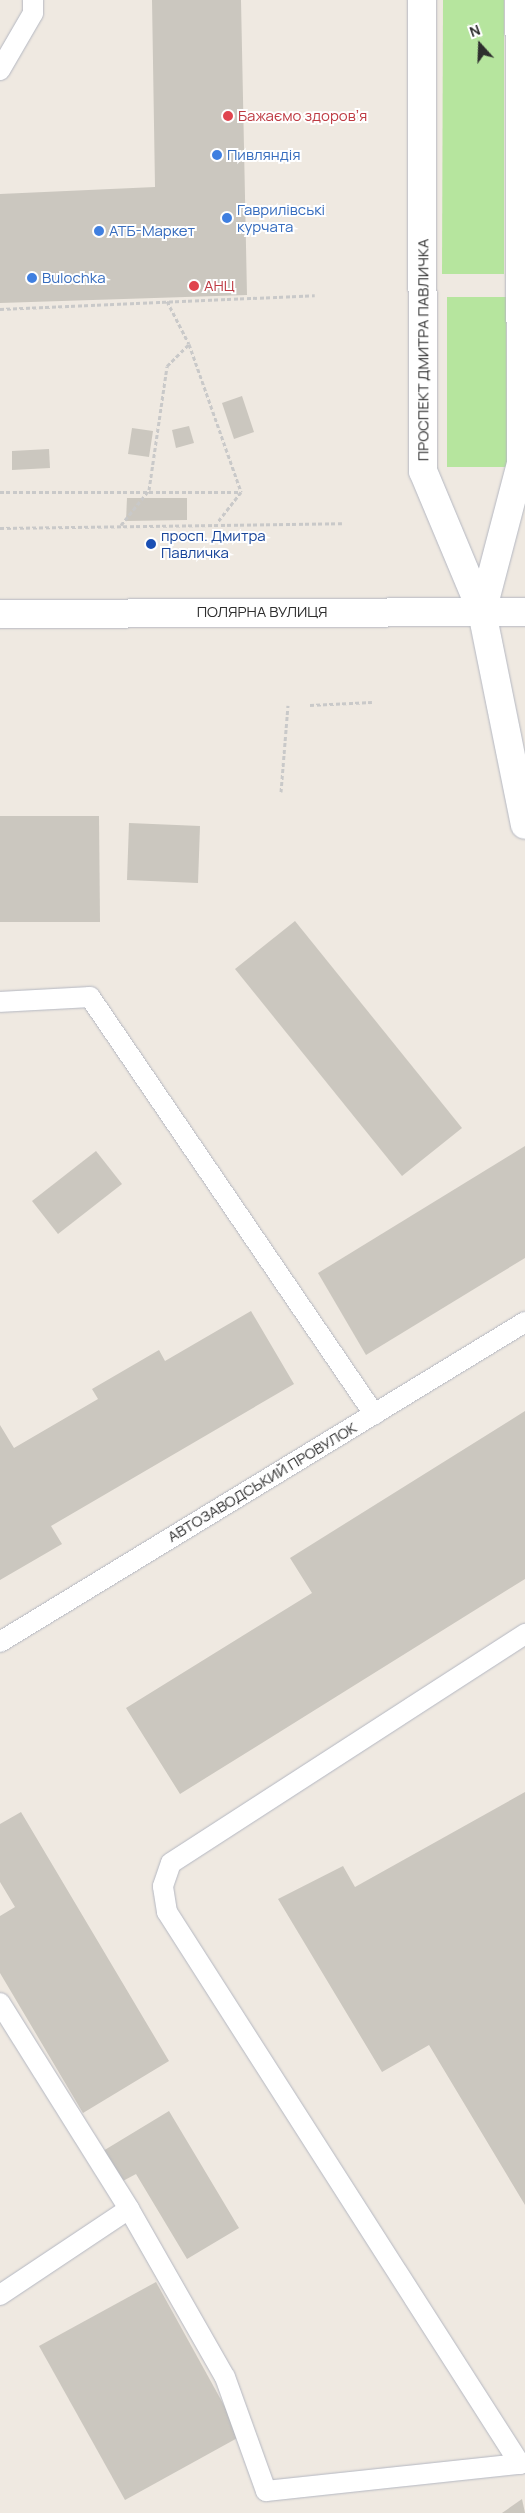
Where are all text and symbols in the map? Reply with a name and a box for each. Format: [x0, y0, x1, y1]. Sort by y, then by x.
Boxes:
north arrow [455, 20, 505, 70]
text: N [467, 20, 483, 41]
place label: Бажаємо здоровʼя [238, 107, 367, 125]
marker: Бажаємо здоровʼя [222, 110, 234, 122]
place label: Пивляндія [227, 146, 300, 164]
marker: Пивляндія [211, 149, 223, 161]
place label: Гаврилівські курчата [237, 200, 325, 235]
marker: Гаврилівські курчата [221, 212, 233, 224]
place label: АТБ-Маркет [109, 222, 195, 240]
marker: АТБ-Маркет [93, 225, 105, 237]
street label: ПРОСПЕКТ ДМИТРА ПАВЛИЧКА [414, 239, 432, 461]
place label: Bulochka [42, 269, 105, 287]
marker: Bulochka [26, 272, 38, 284]
place label: АНЦ [204, 277, 235, 295]
marker: АНЦ [188, 280, 200, 292]
place label: просп. Дмитра Павличка [161, 526, 266, 561]
marker: просп. Дмитра Павличка [145, 538, 157, 550]
street label: ПОЛЯРНА ВУЛИЦЯ [197, 603, 327, 621]
street label: АВТОЗАВОДСЬКИЙ ПРОВУЛОК [164, 1418, 360, 1546]

